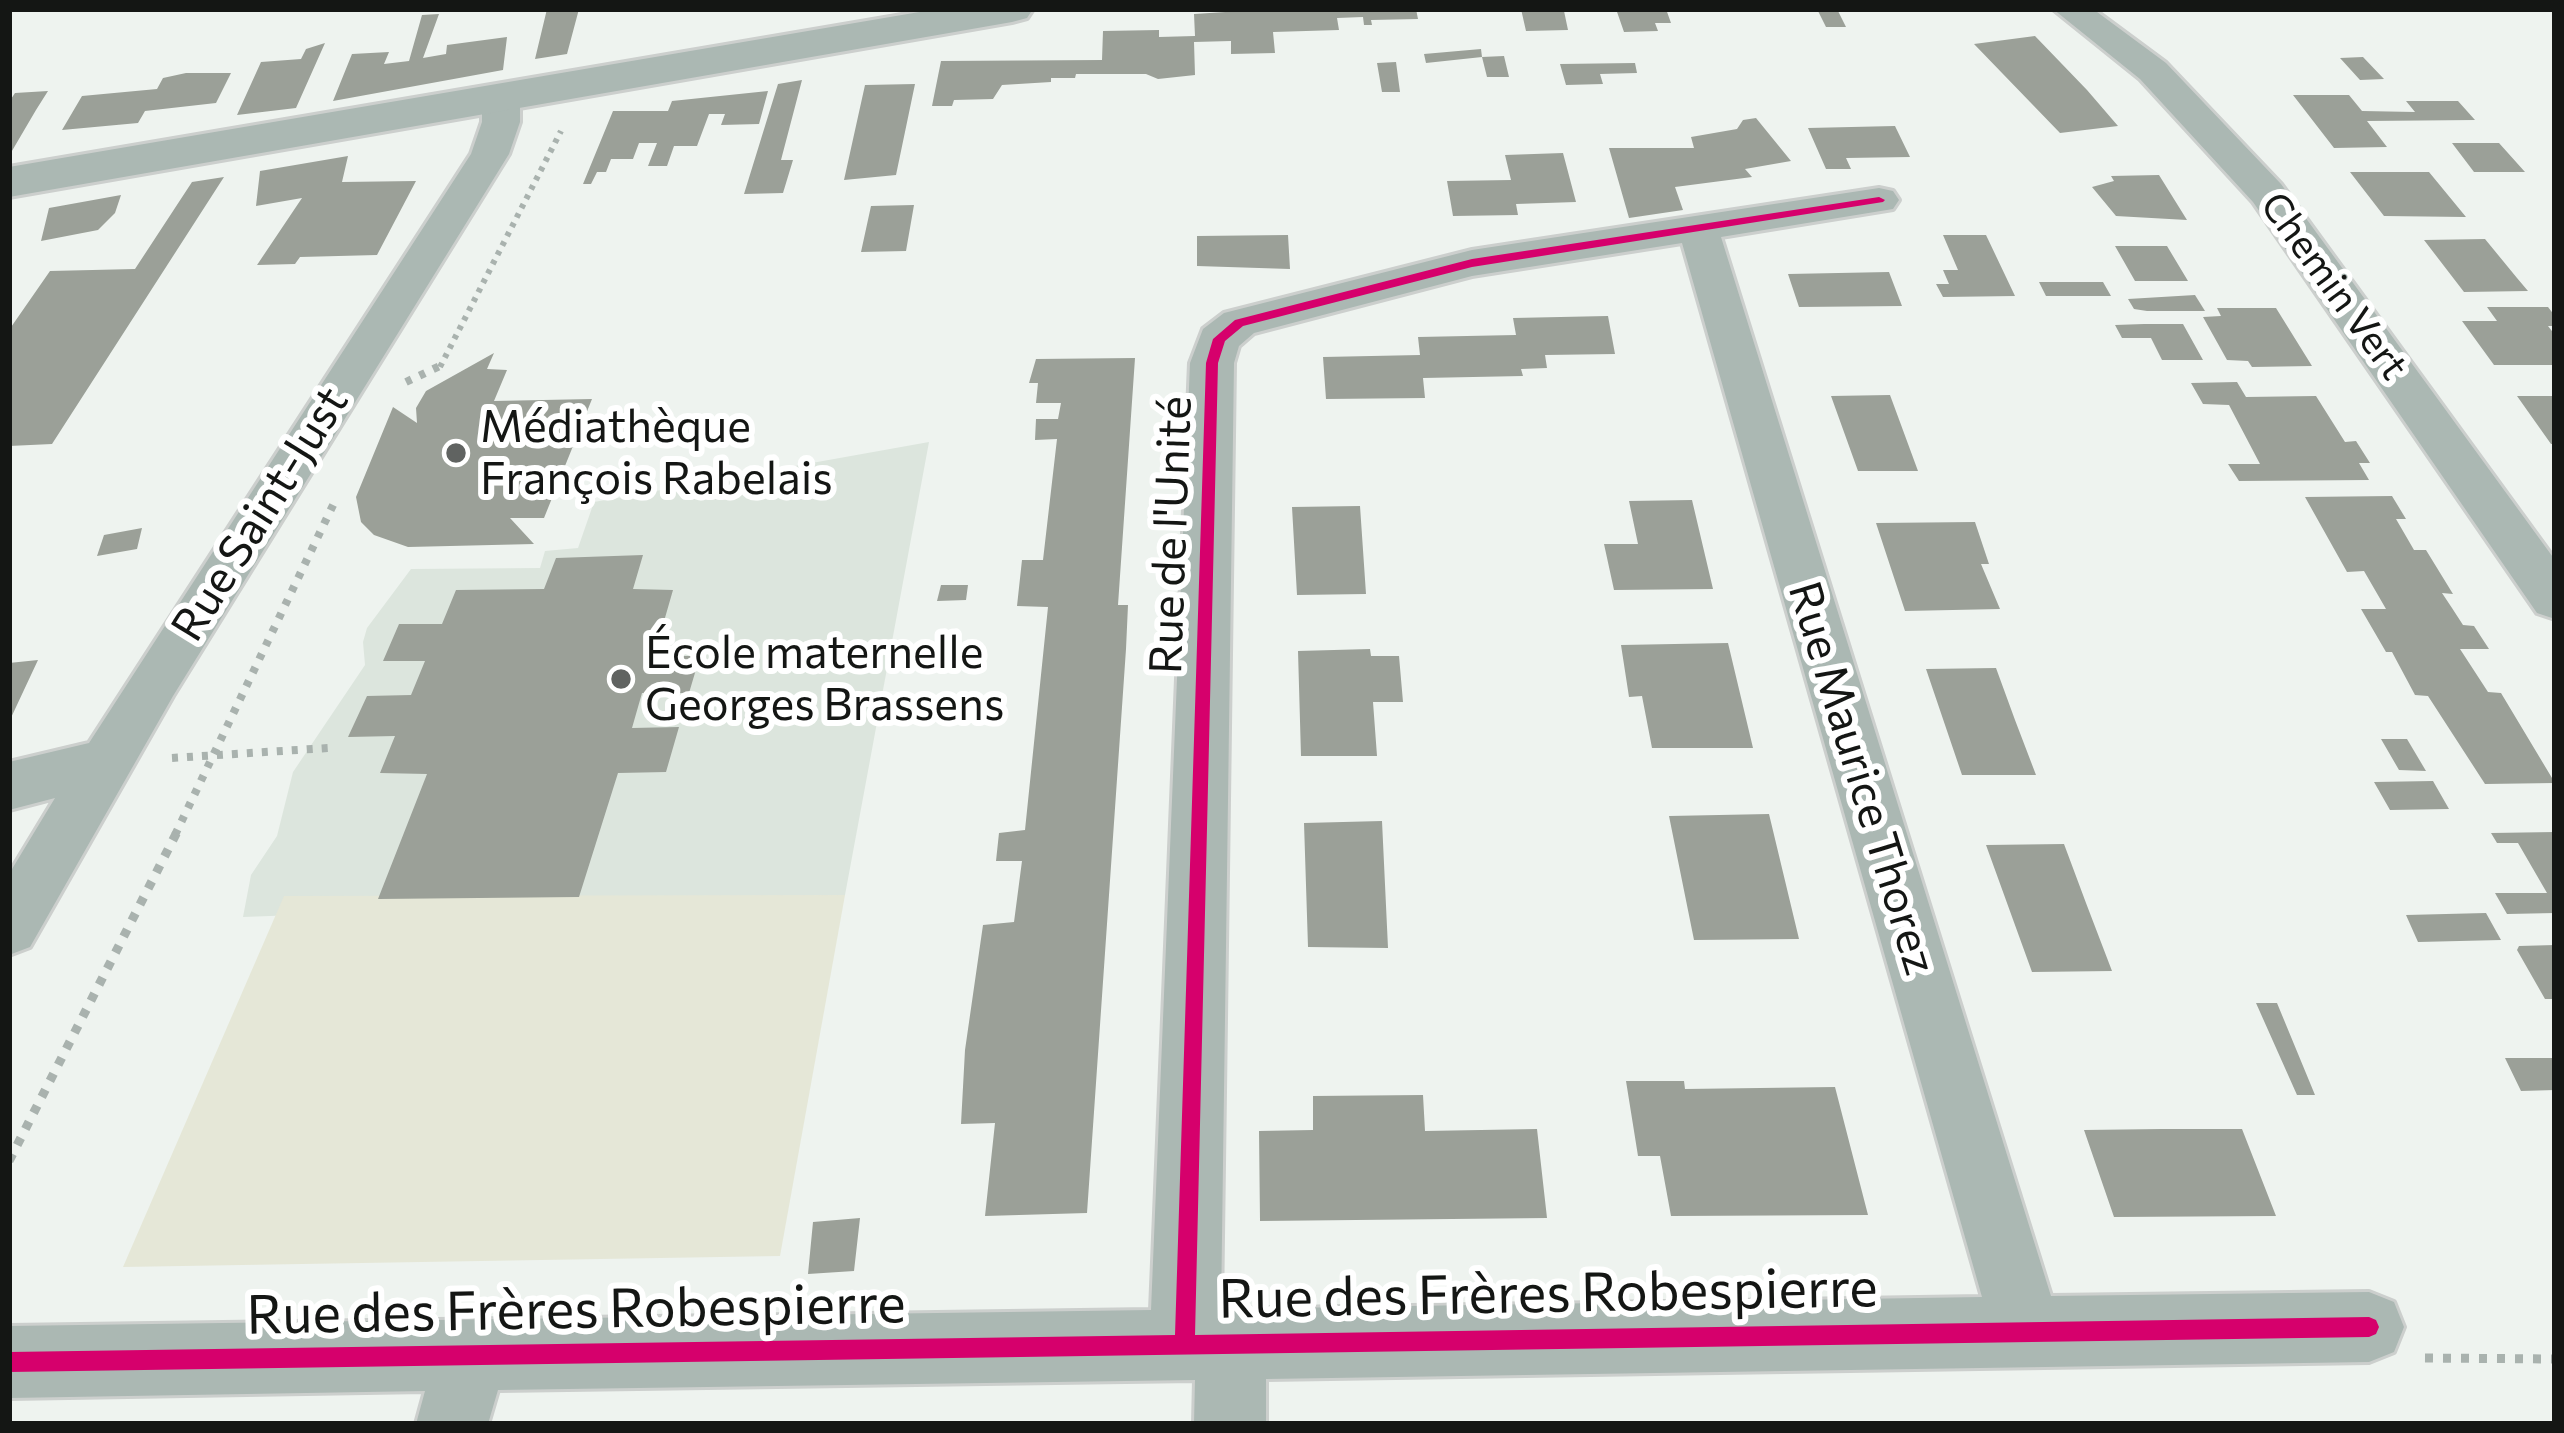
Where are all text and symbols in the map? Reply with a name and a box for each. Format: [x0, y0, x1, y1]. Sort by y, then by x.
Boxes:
street label: Chemin Vert [2251, 183, 2417, 389]
street label: Rue Saint-Just [160, 377, 360, 651]
street label: Rue de l'Unité [1139, 395, 1203, 675]
place label: Médiathèque François Rabelais [480, 400, 833, 506]
marker: Médiathèque François Rabelais [443, 440, 469, 466]
street label: Rue Maurice Thorez [1777, 575, 1947, 981]
place label: École maternelle Georges Brassens [645, 626, 1004, 732]
marker: École maternelle Georges Brassens [608, 666, 634, 692]
street label: Rue des Frères Robespierre [1218, 1256, 1878, 1332]
street label: Rue des Frères Robespierre [246, 1272, 906, 1348]

